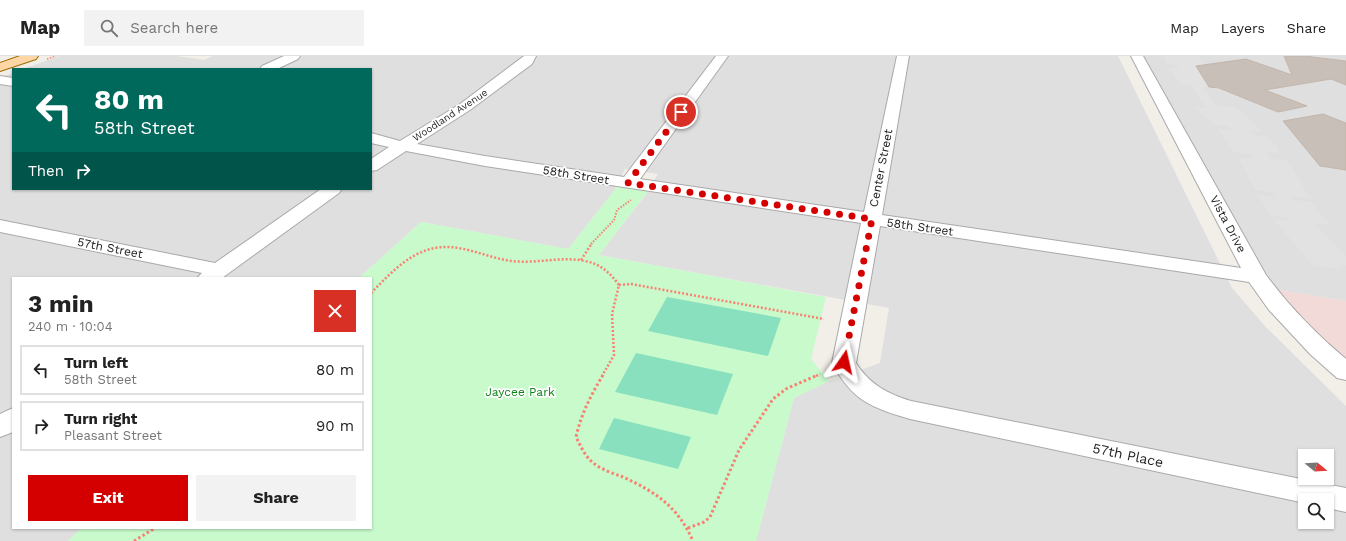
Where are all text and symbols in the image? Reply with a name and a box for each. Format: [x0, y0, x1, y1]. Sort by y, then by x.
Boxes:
search box [84, 10, 364, 46]
text: Map [20, 16, 60, 39]
icon: search [98, 17, 120, 39]
text: Search here [130, 19, 218, 37]
text: Map [1170, 20, 1199, 36]
text: Layers [1221, 20, 1265, 36]
text: Share [1287, 20, 1326, 36]
text: 80 m [94, 83, 164, 116]
icon: left [28, 84, 80, 136]
street label: Woodland Avenue [410, 87, 490, 143]
pin [664, 95, 698, 129]
icon: arrive [670, 101, 692, 123]
text: 58th Street [94, 117, 195, 138]
street label: Center Street [867, 128, 895, 208]
icon: right [72, 160, 94, 182]
text: Then [28, 162, 64, 180]
street label: 58th Street [542, 163, 610, 187]
street label: Vista Drive [1207, 193, 1249, 255]
street label: 58th Street [886, 215, 954, 239]
street label: 57th Street [76, 235, 144, 261]
text: 3 min [28, 290, 94, 318]
button: close [314, 290, 356, 332]
text: 240 m · 10:04 [28, 319, 113, 334]
position arrow [823, 341, 865, 383]
text: Turn left [64, 354, 128, 372]
icon: left [30, 359, 52, 381]
text: 80 m [316, 361, 354, 379]
text: 58th Street [64, 372, 137, 387]
park label: Jaycee Park [485, 385, 555, 399]
text: Turn right [64, 410, 137, 428]
icon: right [30, 415, 52, 437]
text: 90 m [316, 417, 354, 435]
text: Pleasant Street [64, 428, 162, 443]
street label: 57th Place [1091, 440, 1165, 470]
north arrow [1298, 449, 1334, 485]
map controls [1298, 449, 1334, 529]
button: Exit [28, 475, 188, 521]
button: Share [196, 475, 356, 521]
button: search [1298, 493, 1334, 529]

